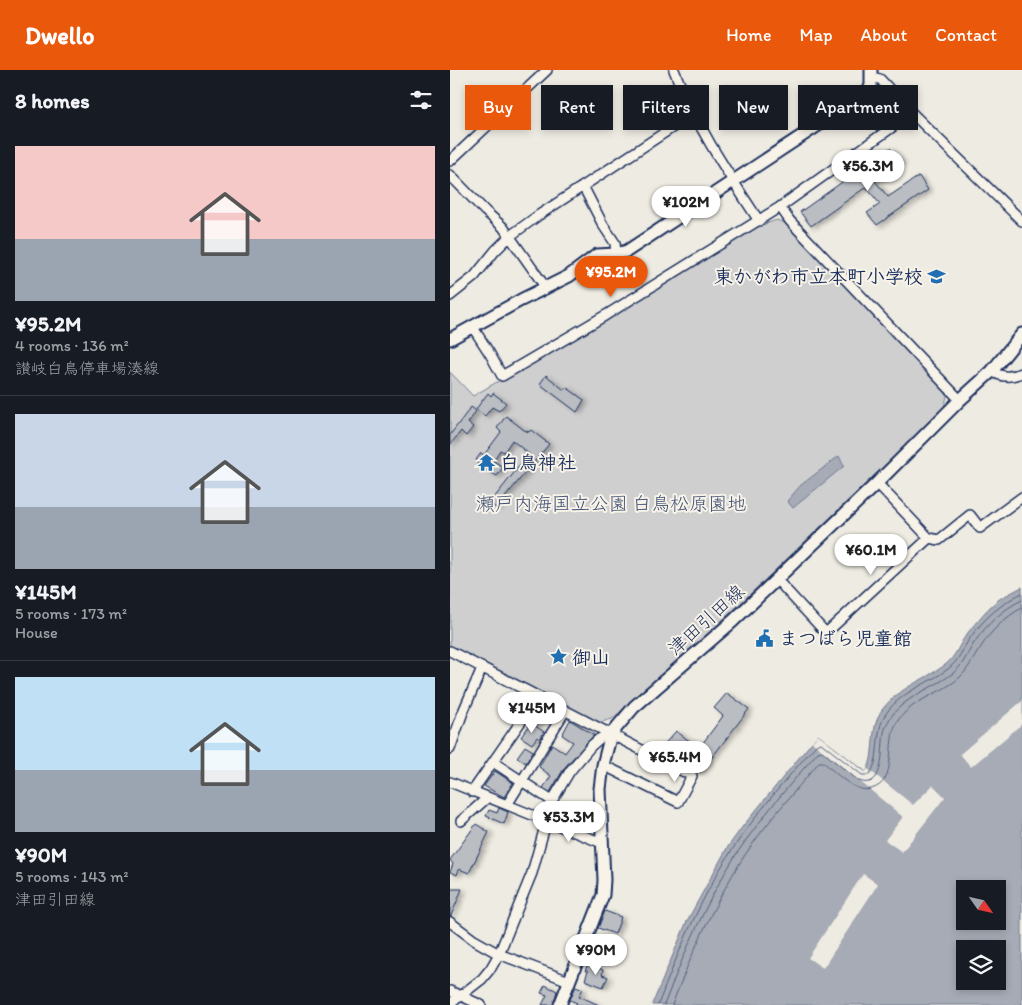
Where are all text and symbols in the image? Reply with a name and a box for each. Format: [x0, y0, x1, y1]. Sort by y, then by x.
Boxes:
text: Dwello [25, 21, 94, 50]
text: Home [726, 24, 772, 46]
text: Map [800, 24, 833, 46]
text: About [861, 24, 907, 46]
text: Contact [935, 24, 997, 46]
chip: Buy [465, 85, 531, 130]
chip: Rent [541, 85, 613, 130]
chip: Filters [623, 85, 709, 130]
chip: New [719, 85, 788, 130]
chip: Apartment [798, 85, 918, 130]
icon: filters [407, 86, 435, 114]
text: 8 homes [15, 88, 90, 113]
pin: ¥56.3M [827, 150, 909, 192]
text: ¥56.3M [842, 156, 894, 175]
icon: home [180, 179, 270, 269]
pin: ¥102M [651, 186, 721, 228]
text: ¥102M [662, 192, 710, 211]
pin: ¥95.2M [570, 256, 652, 298]
text: ¥95.2M [586, 262, 636, 281]
place label: 東かがわ市立本町小学校 [714, 265, 923, 288]
school or university icon: 東かがわ市立本町小学校 [927, 266, 947, 286]
text: ¥95.2M [15, 311, 82, 336]
text: 4 rooms · 136 m² [15, 336, 129, 355]
text: 讃岐白鳥停車場湊線 [15, 359, 159, 378]
icon: home [180, 447, 270, 537]
place label: 白鳥神社 [500, 451, 576, 474]
temple icon: 白鳥神社 [476, 452, 496, 472]
park label: 瀬戸内海国立公園 白鳥松原園地 [476, 492, 746, 515]
pin: ¥60.1M [830, 534, 912, 576]
text: ¥60.1M [845, 540, 897, 559]
text: ¥145M [15, 579, 77, 604]
street label: 津田引田線 [663, 580, 749, 660]
text: 5 rooms · 173 m² [15, 604, 127, 623]
text: House [15, 623, 58, 642]
place label: まつばら児童館 [779, 627, 912, 650]
public building icon: まつばら児童館 [755, 628, 775, 648]
place label: 御山 [572, 646, 610, 669]
place icon: 御山 [548, 647, 568, 667]
pin: ¥145M [497, 692, 567, 734]
text: ¥145M [509, 698, 555, 717]
icon: home [180, 709, 270, 799]
pin: ¥65.4M [634, 740, 716, 783]
text: ¥65.4M [649, 747, 701, 766]
pin: ¥53.3M [528, 800, 610, 843]
text: ¥53.3M [543, 807, 595, 826]
text: ¥90M [15, 842, 67, 867]
text: 5 rooms · 143 m² [15, 867, 129, 886]
north arrow [956, 880, 1006, 930]
map controls [956, 880, 1006, 990]
text: 津田引田線 [15, 890, 95, 909]
pin: ¥90M [566, 934, 626, 976]
text: ¥90M [576, 940, 616, 959]
button: layers [956, 940, 1006, 990]

